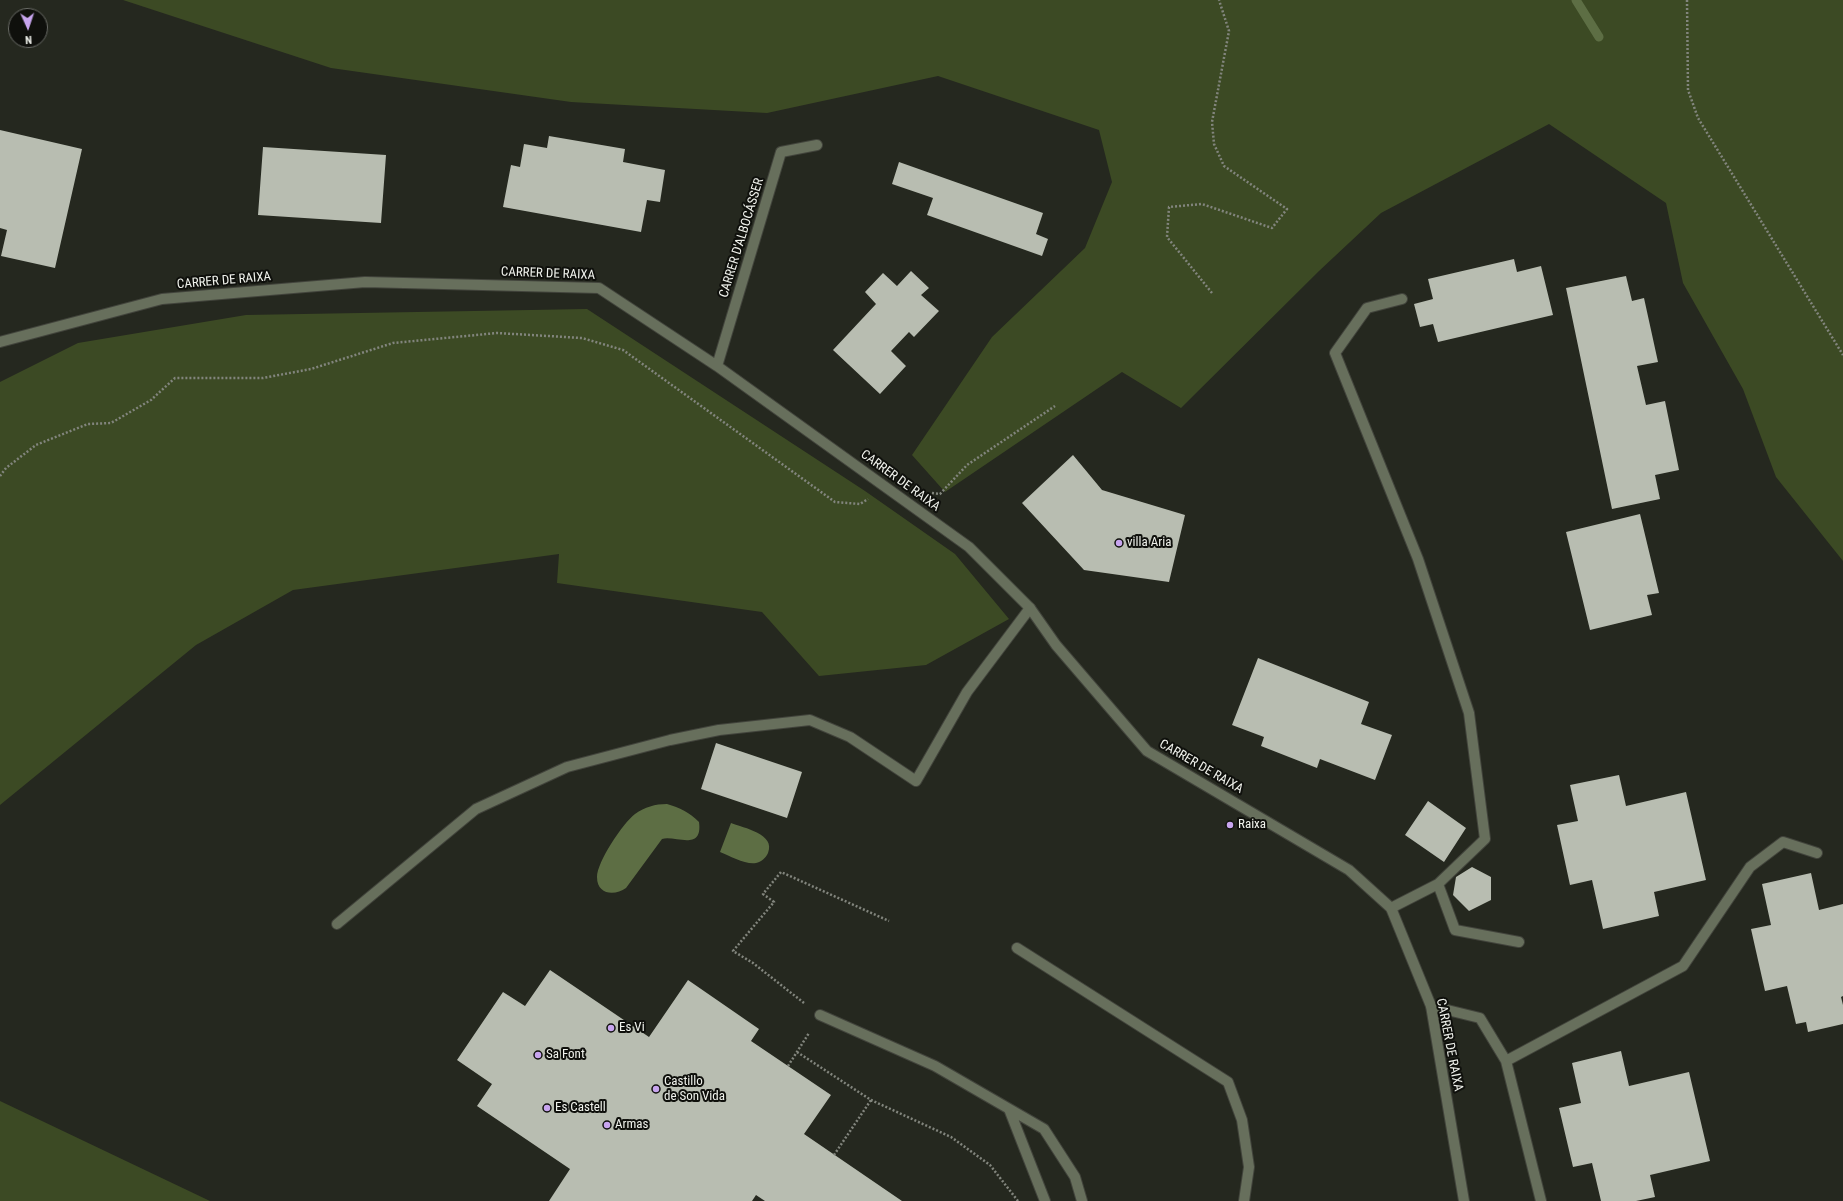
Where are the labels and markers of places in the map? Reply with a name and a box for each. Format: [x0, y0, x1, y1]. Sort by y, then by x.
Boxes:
place label: villa Aria [1127, 535, 1171, 551]
marker: villa Aria [1114, 538, 1124, 548]
place label: Raixa [1238, 817, 1266, 833]
marker: Raixa [1225, 820, 1235, 830]
place label: Es Vi [619, 1020, 645, 1036]
marker: Es Vi [606, 1023, 616, 1033]
place label: Sa Font [546, 1047, 585, 1063]
marker: Sa Font [533, 1050, 543, 1060]
place label: Castillo de Son Vida [664, 1074, 725, 1105]
marker: Castillo de Son Vida [651, 1084, 661, 1094]
place label: Es Castell [555, 1100, 606, 1116]
marker: Es Castell [542, 1103, 552, 1113]
place label: Armas [615, 1117, 648, 1133]
marker: Armas [602, 1120, 612, 1130]

